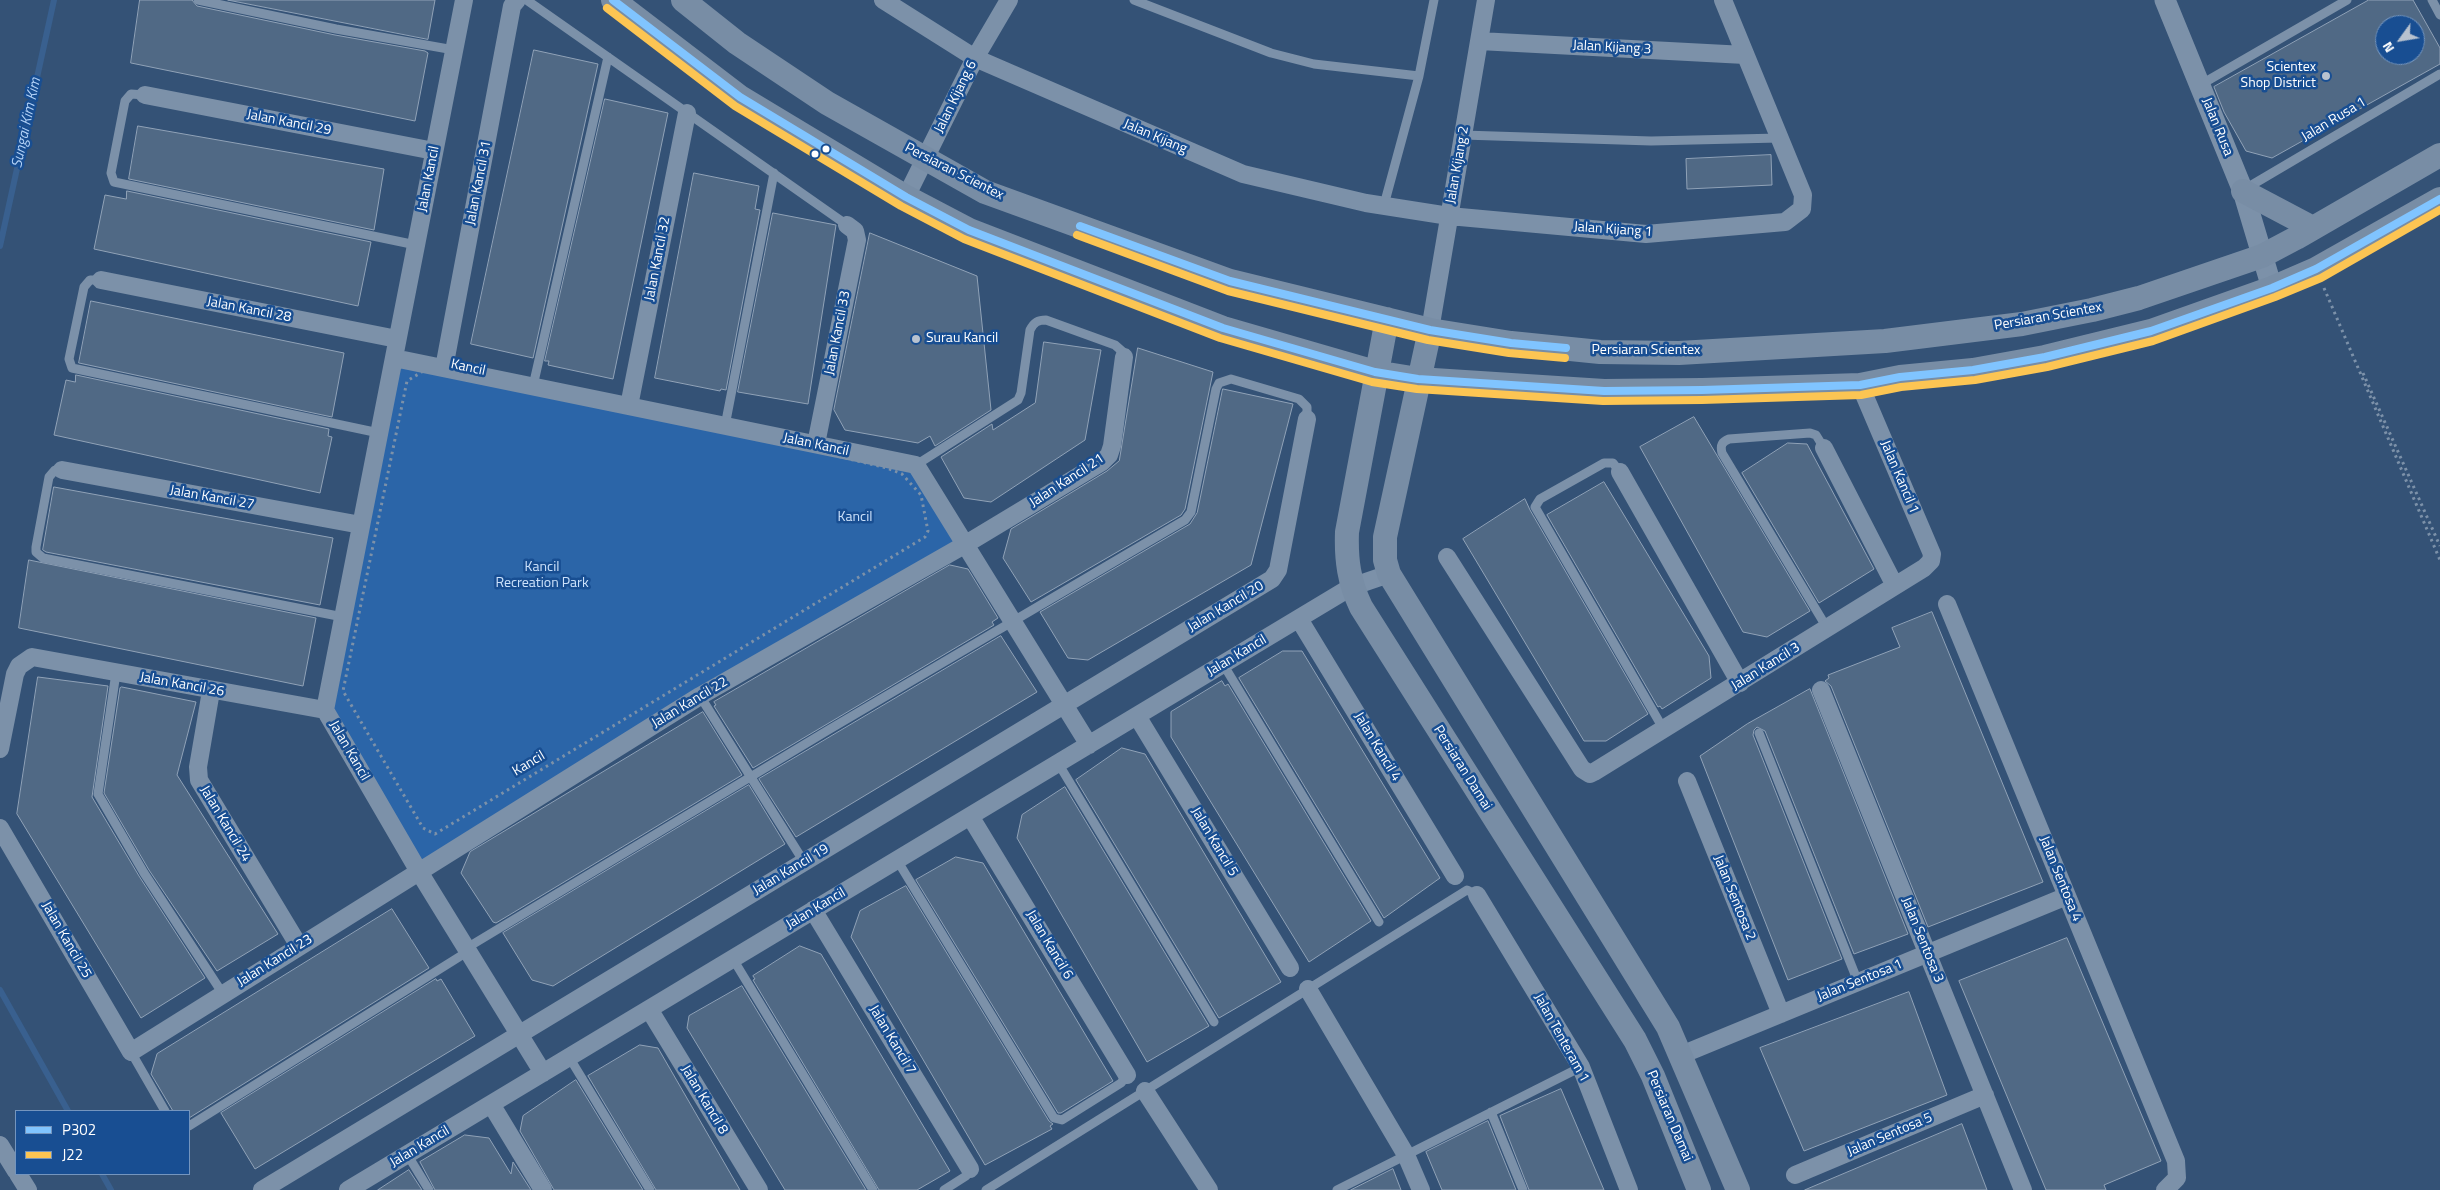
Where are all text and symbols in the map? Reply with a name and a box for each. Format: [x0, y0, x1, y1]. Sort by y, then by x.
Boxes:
north arrow [2375, 15, 2425, 65]
street label: Jalan Kijang 3 [1572, 38, 1652, 58]
text: N [2376, 38, 2399, 57]
street label: Jalan Kijang 6 [931, 58, 981, 136]
place label: Scientex Shop District [2241, 60, 2316, 92]
marker: Scientex Shop District [2320, 70, 2332, 82]
water label: Sungai Kim Kim [9, 76, 45, 170]
street label: Jalan Rusa 1 [2299, 94, 2369, 146]
street label: Jalan Rusa [2198, 95, 2236, 159]
street label: Jalan Kancil 29 [245, 107, 333, 139]
street label: Jalan Kijang [1121, 116, 1189, 158]
street label: Jalan Kijang 2 [1443, 125, 1473, 205]
street label: Jalan Kancil 31 [463, 139, 495, 227]
street label: Persiaran Scientex [902, 140, 1006, 204]
unlabelled marker [821, 144, 831, 154]
street label: Jalan Kancil [414, 145, 444, 213]
unlabelled marker [810, 149, 820, 159]
street label: Jalan Kancil 32 [642, 215, 674, 303]
street label: Jalan Kijang 1 [1573, 219, 1653, 241]
street label: Jalan Kancil 33 [822, 289, 854, 377]
street label: Jalan Kancil 28 [205, 294, 293, 326]
street label: Persiaran Scientex [1993, 299, 2103, 335]
place label: Surau Kancil [926, 331, 998, 347]
marker: Surau Kancil [910, 333, 922, 345]
street label: Persiaran Scientex [1592, 343, 1700, 359]
street label: Kancil [449, 356, 487, 380]
street label: Jalan Kancil [782, 430, 850, 460]
street label: Jalan Kancil 1 [1876, 438, 1922, 516]
street label: Jalan Kancil 21 [1027, 451, 1107, 511]
street label: Jalan Kancil 27 [168, 482, 256, 514]
park label: Kancil [838, 510, 872, 526]
park label: Kancil Recreation Park [495, 560, 589, 592]
street label: Jalan Kancil 20 [1185, 578, 1267, 636]
street label: Jalan Kancil [1204, 632, 1270, 680]
street label: Jalan Kancil 3 [1729, 639, 1803, 695]
street label: Jalan Kancil 26 [138, 669, 226, 701]
street label: Jalan Kancil 22 [649, 674, 731, 732]
street label: Jalan Kancil 4 [1350, 709, 1404, 785]
street label: Jalan Kancil [325, 718, 373, 784]
street label: Persiaran Damai [1429, 722, 1495, 814]
street label: Kancil [510, 748, 548, 780]
street label: Jalan Kancil 24 [196, 783, 254, 865]
street label: Jalan Kancil 5 [1187, 804, 1241, 880]
street label: Jalan Sentosa 4 [2035, 834, 2085, 924]
street label: Jalan Kancil 19 [750, 841, 832, 899]
street label: Jalan Sentosa 2 [1709, 853, 1759, 943]
street label: Jalan Kancil [783, 885, 849, 933]
street label: Jalan Sentosa 3 [1897, 895, 1947, 985]
street label: Jalan Kancil 25 [37, 899, 95, 981]
street label: Jalan Kancil 6 [1022, 907, 1076, 983]
street label: Jalan Kancil 23 [234, 931, 316, 991]
street label: Jalan Sentosa 1 [1815, 956, 1905, 1006]
street label: Jalan Tenteram 1 [1530, 991, 1592, 1085]
street label: Jalan Kancil 7 [865, 1002, 919, 1078]
street label: Jalan Kancil 8 [677, 1062, 731, 1138]
street label: Persiaran Damai [1642, 1068, 1696, 1164]
legend [15, 1110, 190, 1175]
street label: Jalan Sentosa 5 [1845, 1110, 1935, 1160]
text: P302 [62, 1118, 96, 1141]
street label: Jalan Kancil [387, 1123, 453, 1171]
text: J22 [62, 1143, 83, 1166]

